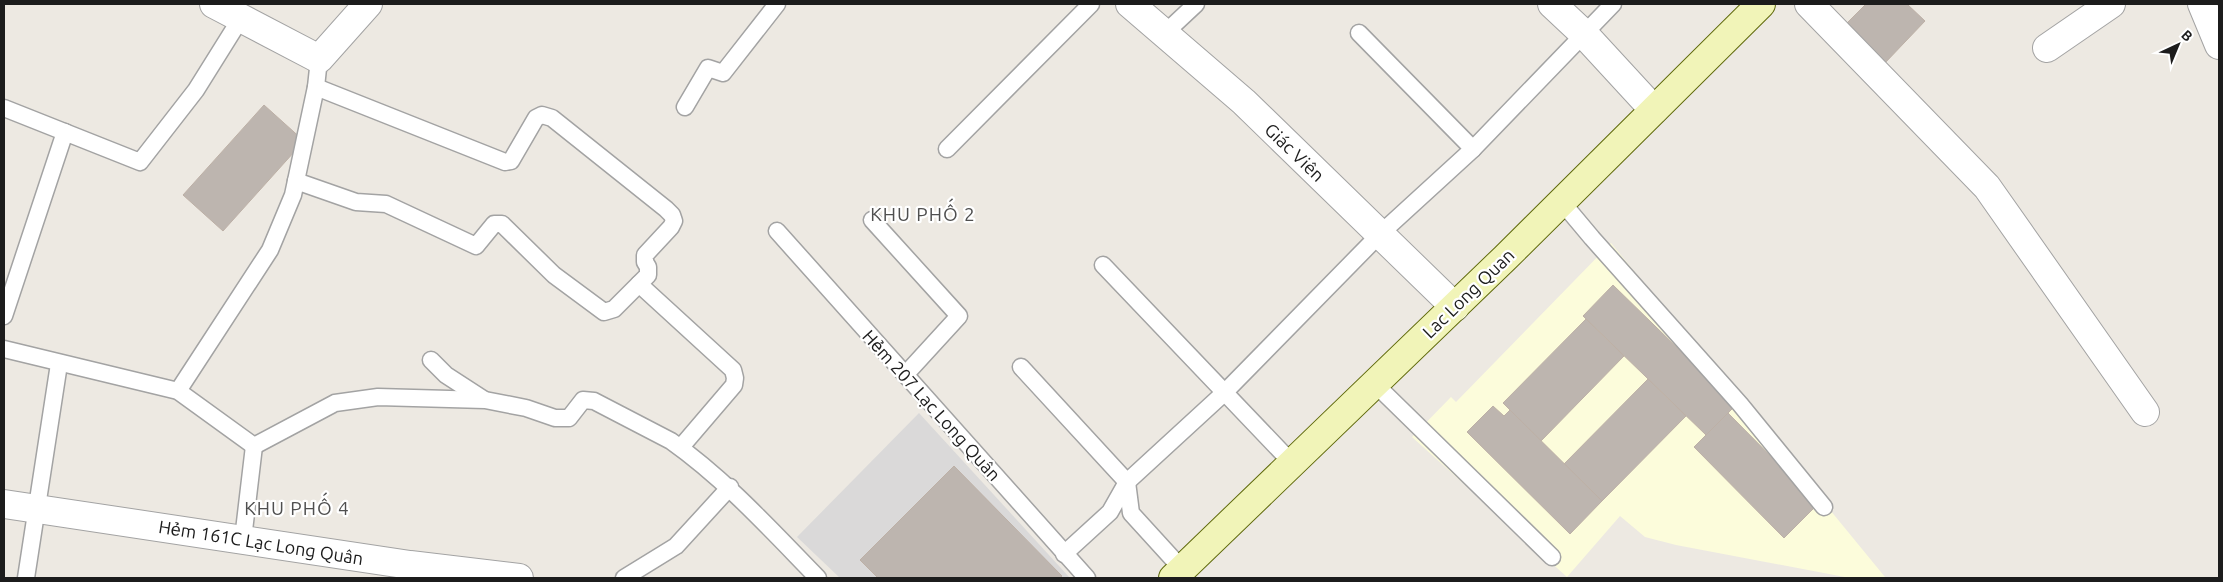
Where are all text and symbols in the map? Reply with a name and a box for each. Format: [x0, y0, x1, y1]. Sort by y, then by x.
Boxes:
north arrow [2153, 20, 2203, 70]
text: B [2178, 27, 2196, 45]
street label: Giác Viên [1261, 119, 1329, 185]
district label: KHU PHỐ 2 [870, 198, 976, 225]
street label: Lac Long Quan [1418, 244, 1518, 342]
street label: Hẻm 207 Lạc Long Quân [858, 326, 1005, 485]
district label: KHU PHỐ 4 [244, 492, 350, 519]
street label: Hẻm 161C Lạc Long Quân [157, 516, 365, 569]

